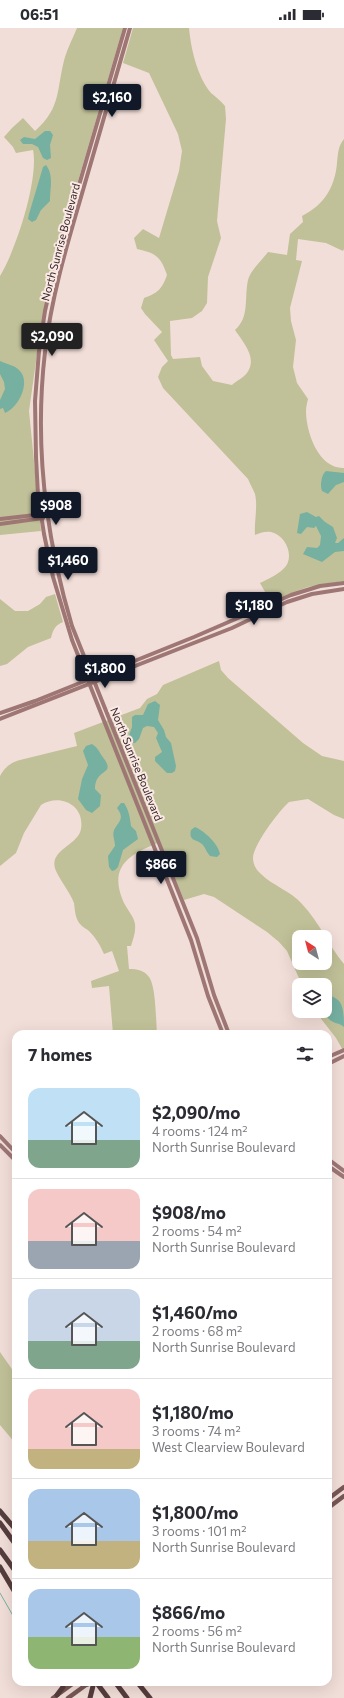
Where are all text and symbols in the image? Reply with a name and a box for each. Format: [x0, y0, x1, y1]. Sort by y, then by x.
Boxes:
text: 06:51 [20, 5, 59, 23]
pin: $2,160 [79, 84, 145, 118]
text: $2,160 [92, 89, 132, 105]
street label: North Sunrise Boulevard [38, 182, 82, 302]
pin: $2,090 [19, 323, 85, 357]
text: $2,090 [30, 328, 74, 344]
pin: $908 [32, 492, 80, 526]
text: $908 [40, 497, 72, 513]
pin: $1,460 [35, 547, 101, 581]
text: $1,460 [47, 552, 89, 568]
pin: $1,180 [221, 592, 287, 626]
text: $1,180 [235, 597, 273, 613]
pin: $1,800 [72, 655, 138, 689]
text: $1,800 [84, 660, 126, 676]
street label: North Sunrise Boulevard [108, 705, 166, 823]
pin: $866 [137, 851, 185, 885]
text: $866 [145, 856, 177, 872]
north arrow [292, 930, 332, 970]
map controls [292, 930, 332, 1018]
button: layers [292, 978, 332, 1018]
icon: filters [294, 1043, 316, 1065]
text: 7 homes [28, 1044, 92, 1065]
text: $2,090/mo [152, 1102, 240, 1123]
icon: home [60, 1104, 108, 1152]
text: 4 rooms · 124 m² [152, 1123, 248, 1139]
text: North Sunrise Boulevard [152, 1139, 295, 1155]
text: $908/mo [152, 1202, 226, 1223]
icon: home [60, 1205, 108, 1253]
text: 2 rooms · 54 m² [152, 1223, 242, 1239]
text: North Sunrise Boulevard [152, 1239, 295, 1255]
text: $1,460/mo [152, 1302, 238, 1323]
icon: home [60, 1305, 108, 1353]
text: 2 rooms · 68 m² [152, 1323, 242, 1339]
text: North Sunrise Boulevard [152, 1339, 295, 1355]
text: $1,180/mo [152, 1402, 234, 1423]
icon: home [60, 1405, 108, 1453]
text: 3 rooms · 74 m² [152, 1423, 241, 1439]
text: West Clearview Boulevard [152, 1439, 305, 1455]
text: $1,800/mo [152, 1502, 238, 1523]
icon: home [60, 1505, 108, 1553]
text: 3 rooms · 101 m² [152, 1523, 246, 1539]
text: North Sunrise Boulevard [152, 1539, 295, 1555]
text: $866/mo [152, 1602, 225, 1623]
icon: home [60, 1605, 108, 1653]
text: 2 rooms · 56 m² [152, 1623, 242, 1639]
text: North Sunrise Boulevard [152, 1639, 295, 1655]

